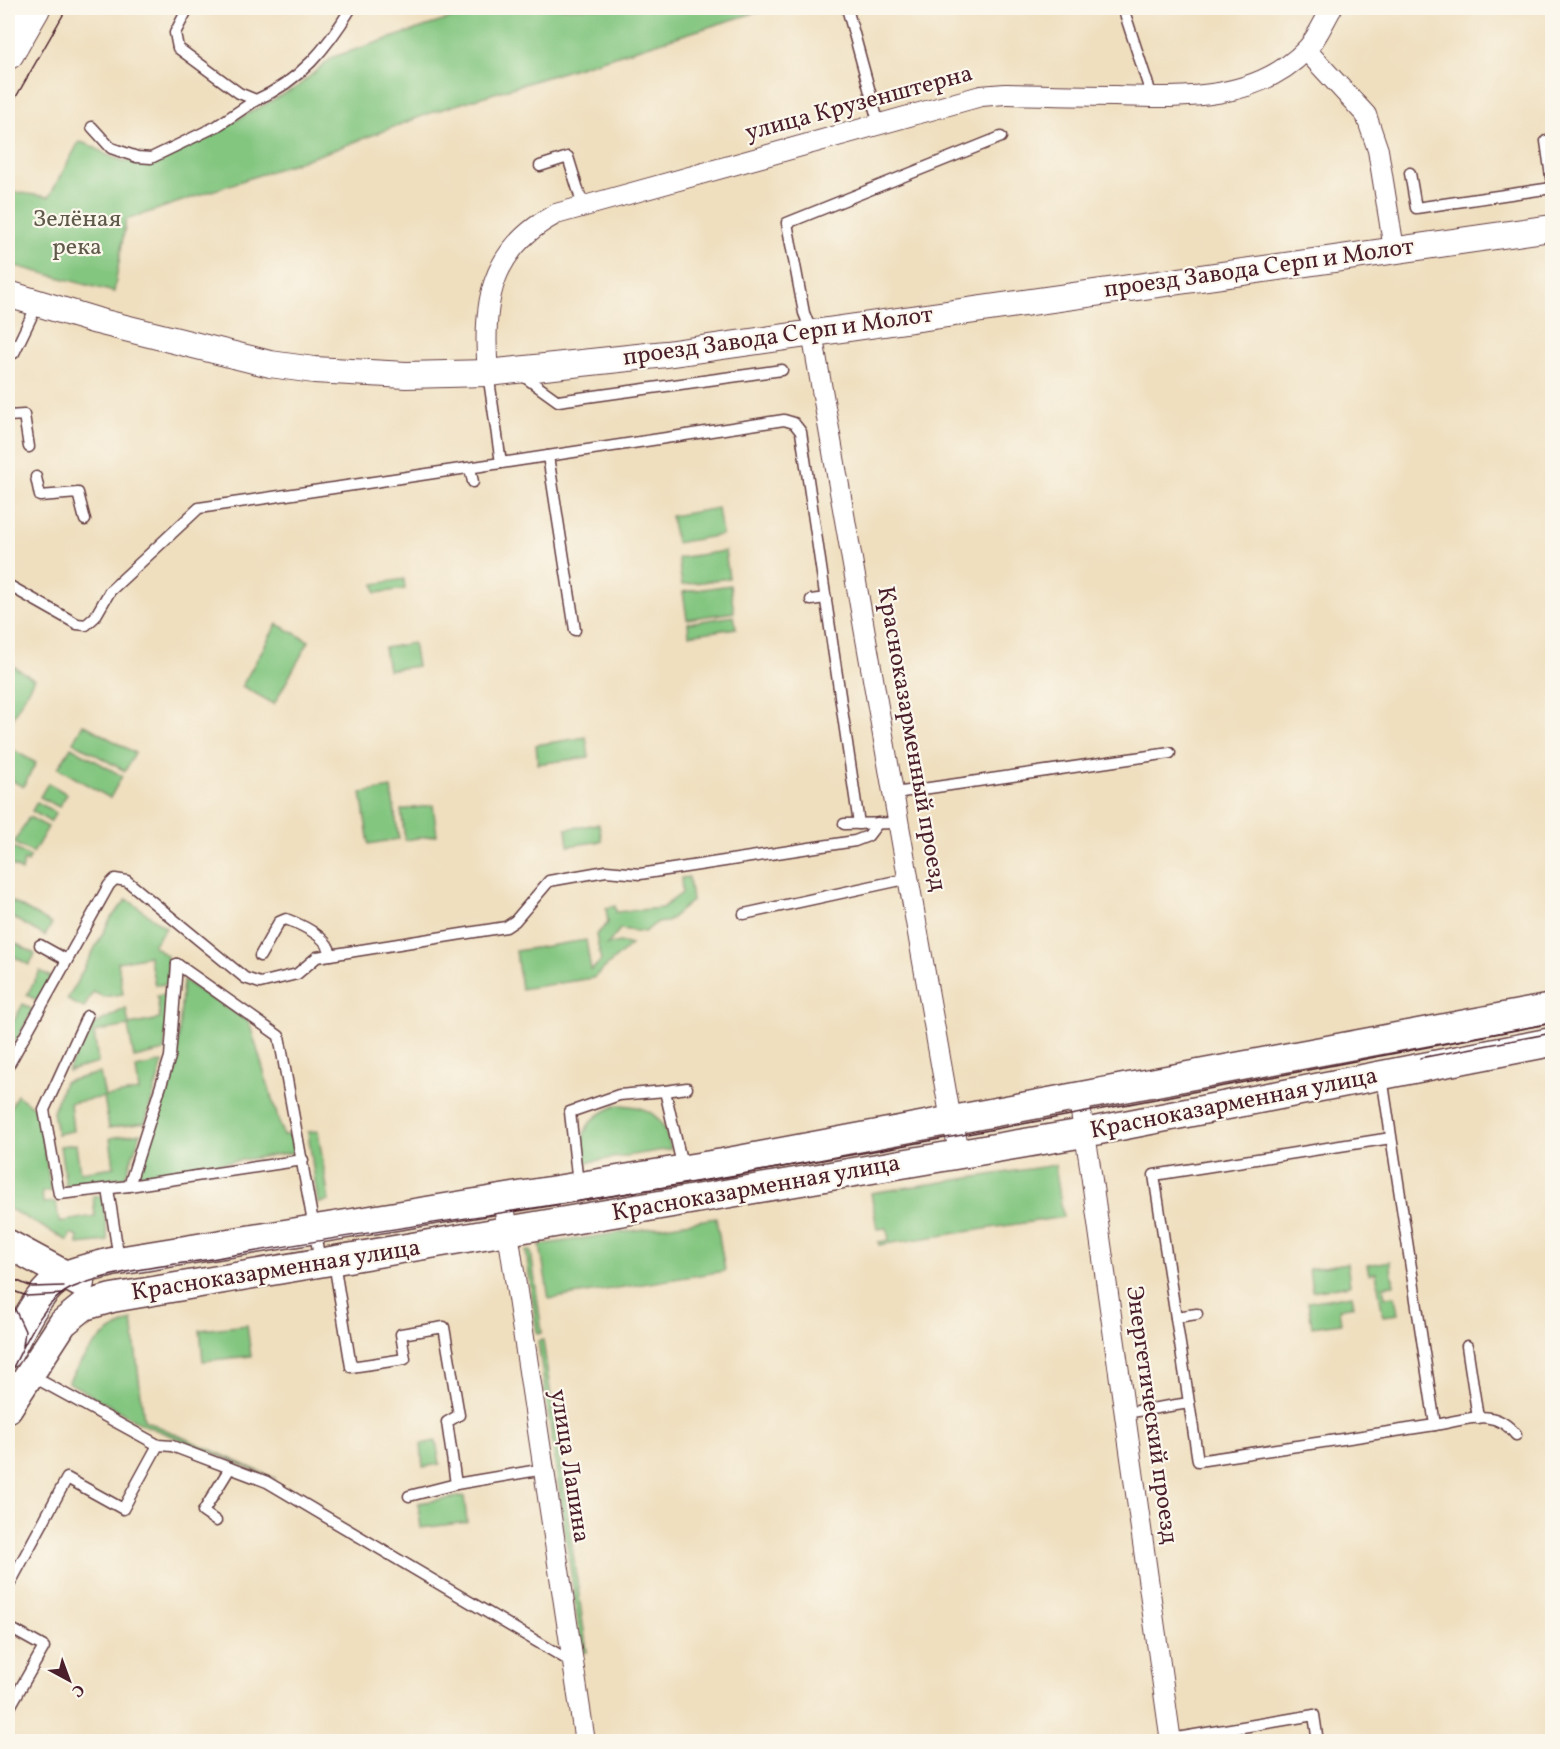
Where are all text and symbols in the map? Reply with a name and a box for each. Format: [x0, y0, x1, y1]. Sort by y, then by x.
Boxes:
street label: улица Крузенштерна [741, 57, 977, 151]
park label: Зелёная река [33, 203, 121, 265]
street label: проезд Завода Серп и Молот [1102, 230, 1416, 308]
street label: проезд Завода Серп и Молот [621, 298, 935, 376]
street label: Красноказарменный проезд [867, 584, 955, 895]
street label: Красноказарменная улица [1087, 1059, 1381, 1149]
street label: Красноказарменная улица [609, 1147, 903, 1231]
street label: Красноказарменная улица [129, 1231, 423, 1311]
street label: Энергетический проезд [1116, 1284, 1186, 1547]
street label: улица Лапина [540, 1387, 598, 1545]
north arrow [39, 1650, 99, 1710]
text: С [66, 1678, 89, 1701]

